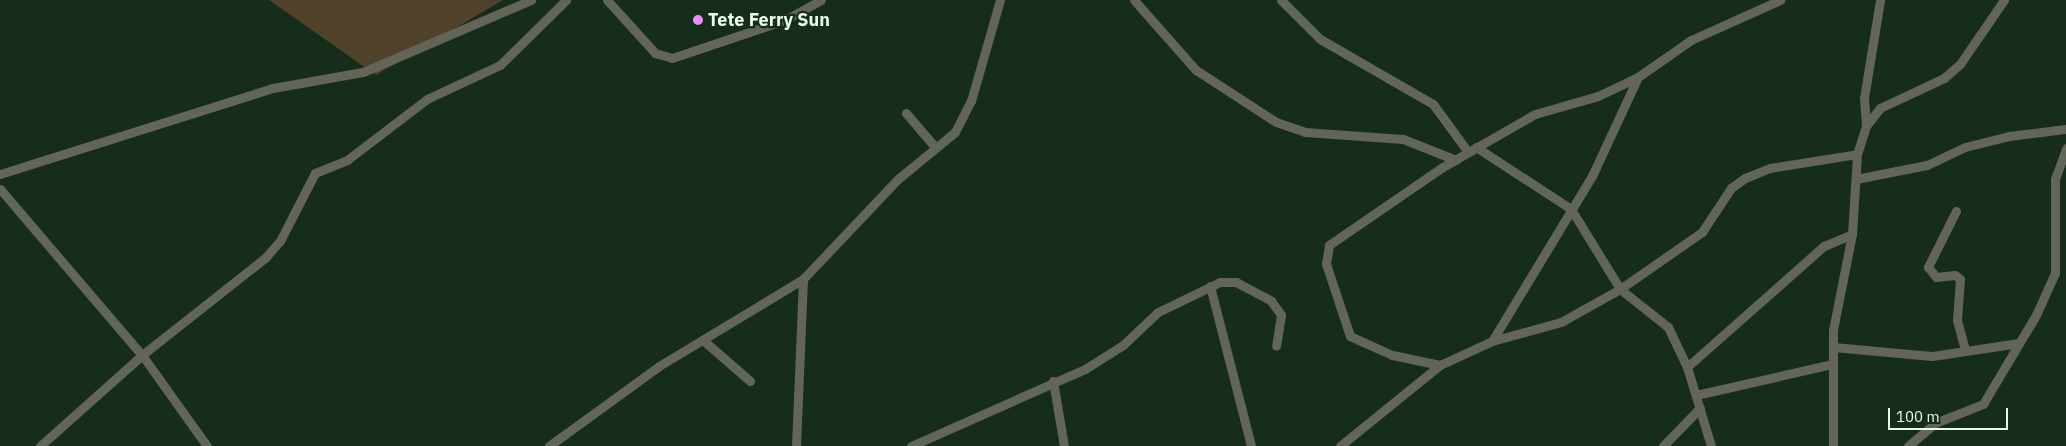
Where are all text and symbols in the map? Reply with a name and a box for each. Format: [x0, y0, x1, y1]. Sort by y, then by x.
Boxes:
place label: Tete Ferry Sun [708, 9, 830, 31]
marker: Tete Ferry Sun [692, 14, 704, 26]
scale bar [1891, 398, 2011, 430]
text: 100 m [1896, 407, 1940, 426]

